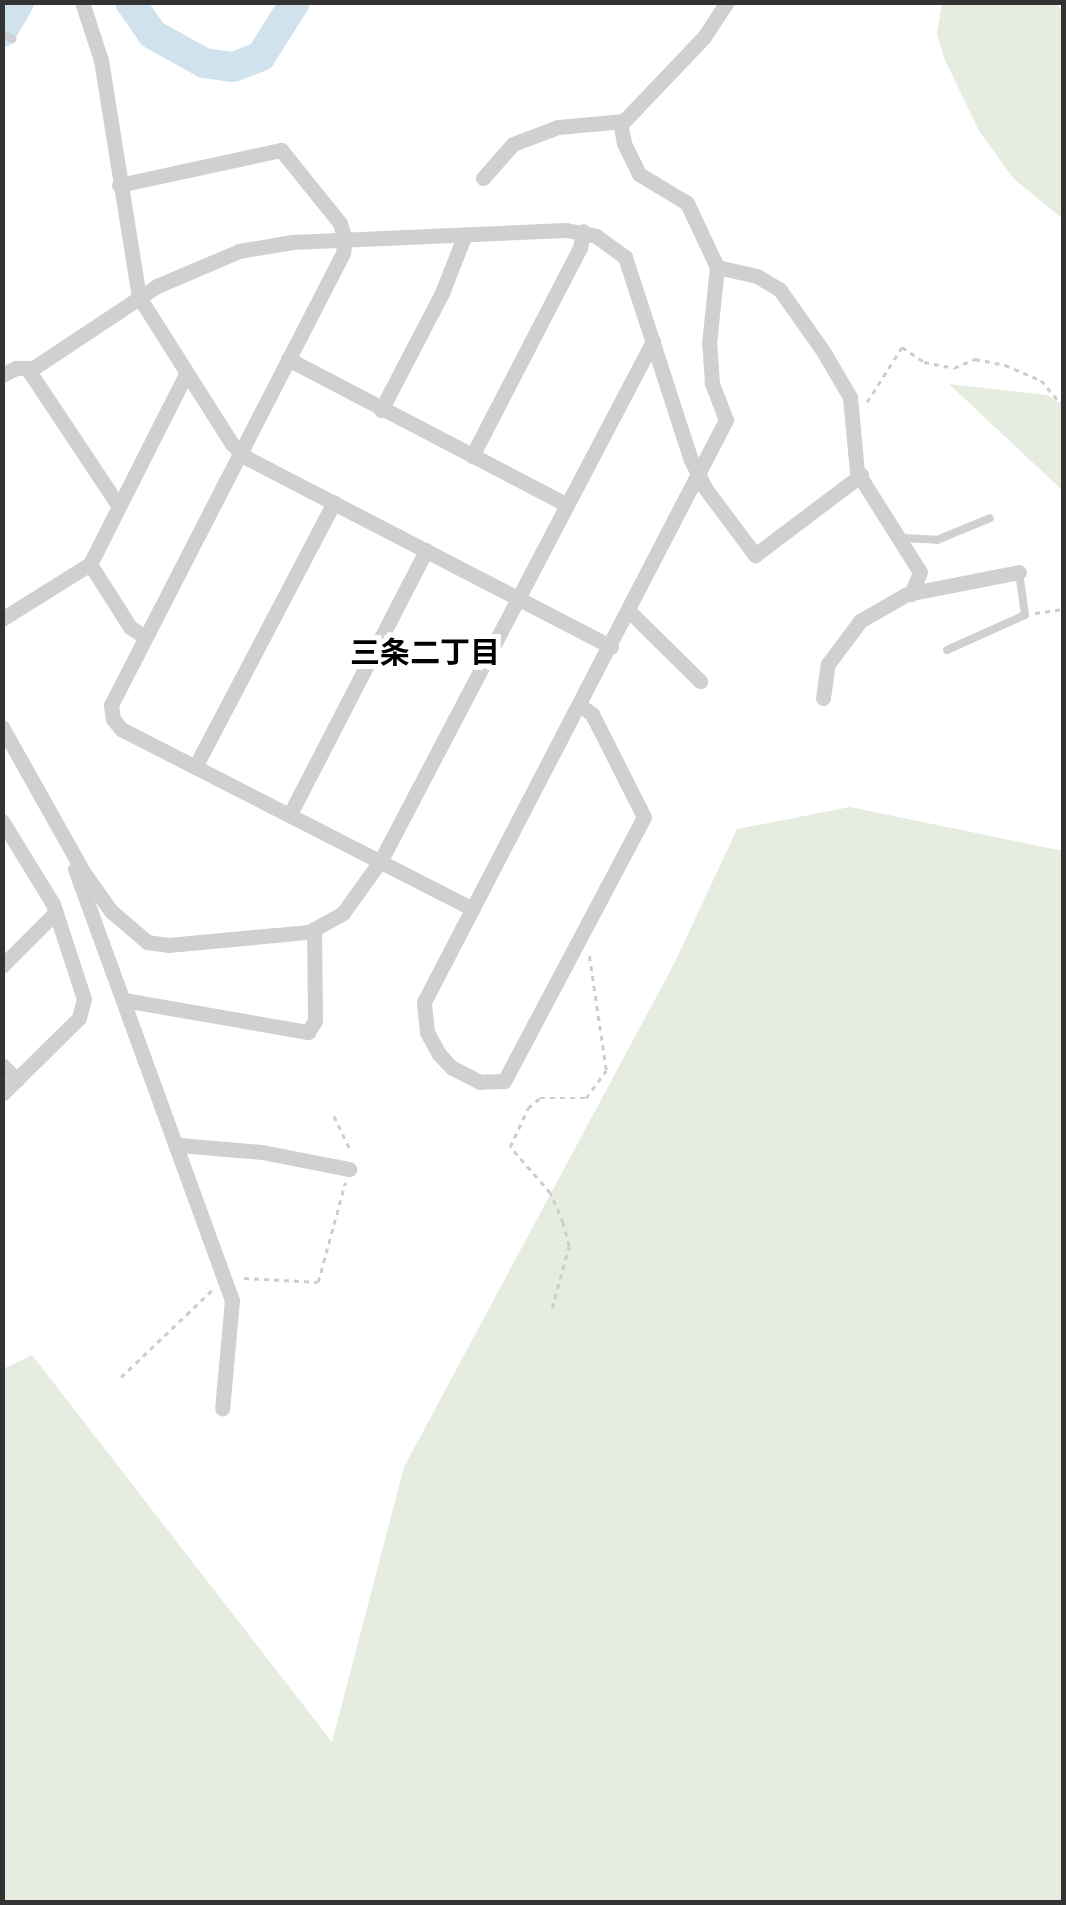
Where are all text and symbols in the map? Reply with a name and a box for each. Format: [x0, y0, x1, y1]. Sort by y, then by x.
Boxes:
district label: 三条二丁目 [350, 635, 500, 671]

